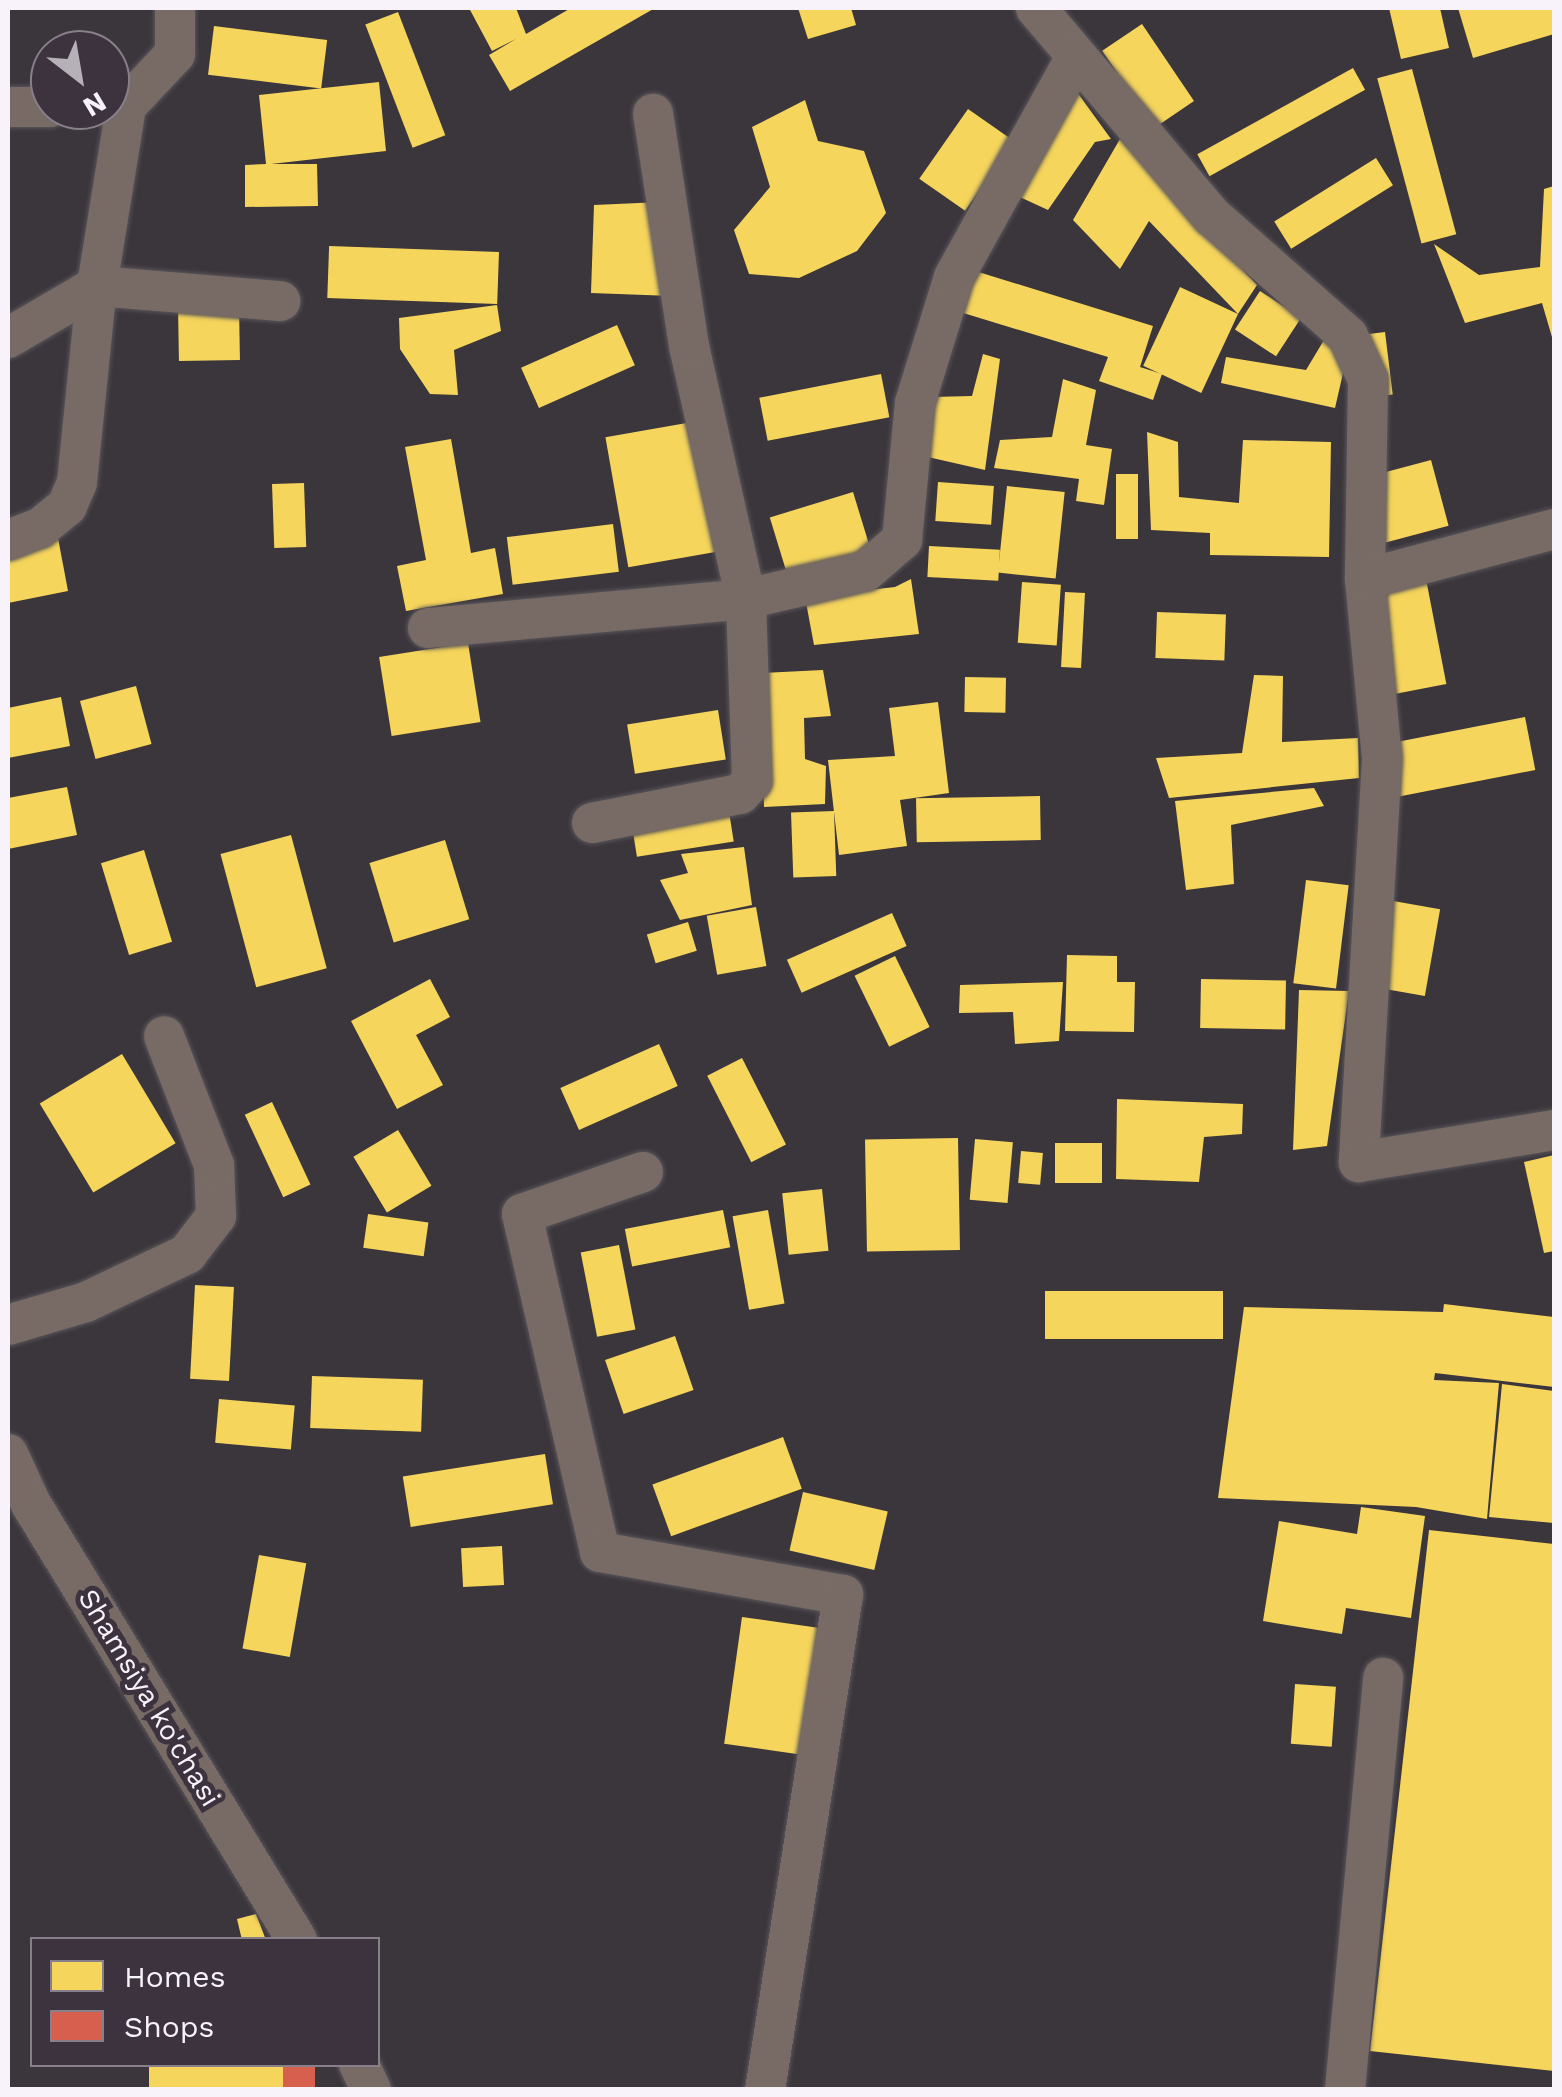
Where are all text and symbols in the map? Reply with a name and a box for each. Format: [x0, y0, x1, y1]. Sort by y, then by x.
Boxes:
north arrow [30, 30, 130, 130]
text: N [77, 85, 112, 124]
street label: Shamsiya ko'chasi [71, 1583, 227, 1813]
legend [30, 1937, 380, 2067]
text: Homes [124, 1959, 226, 1994]
text: Shops [124, 2009, 214, 2044]

